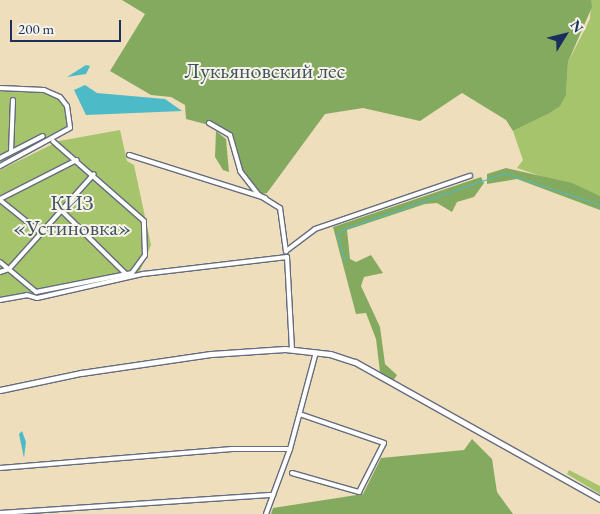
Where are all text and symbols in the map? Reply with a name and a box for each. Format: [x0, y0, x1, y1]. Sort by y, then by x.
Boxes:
scale bar [12, 10, 124, 42]
north arrow [540, 10, 590, 60]
text: N [567, 16, 588, 36]
text: 200 m [18, 19, 54, 38]
park label: Лукьяновский лес [185, 58, 345, 84]
park label: КИЗ «Устиновка» [13, 189, 131, 240]

